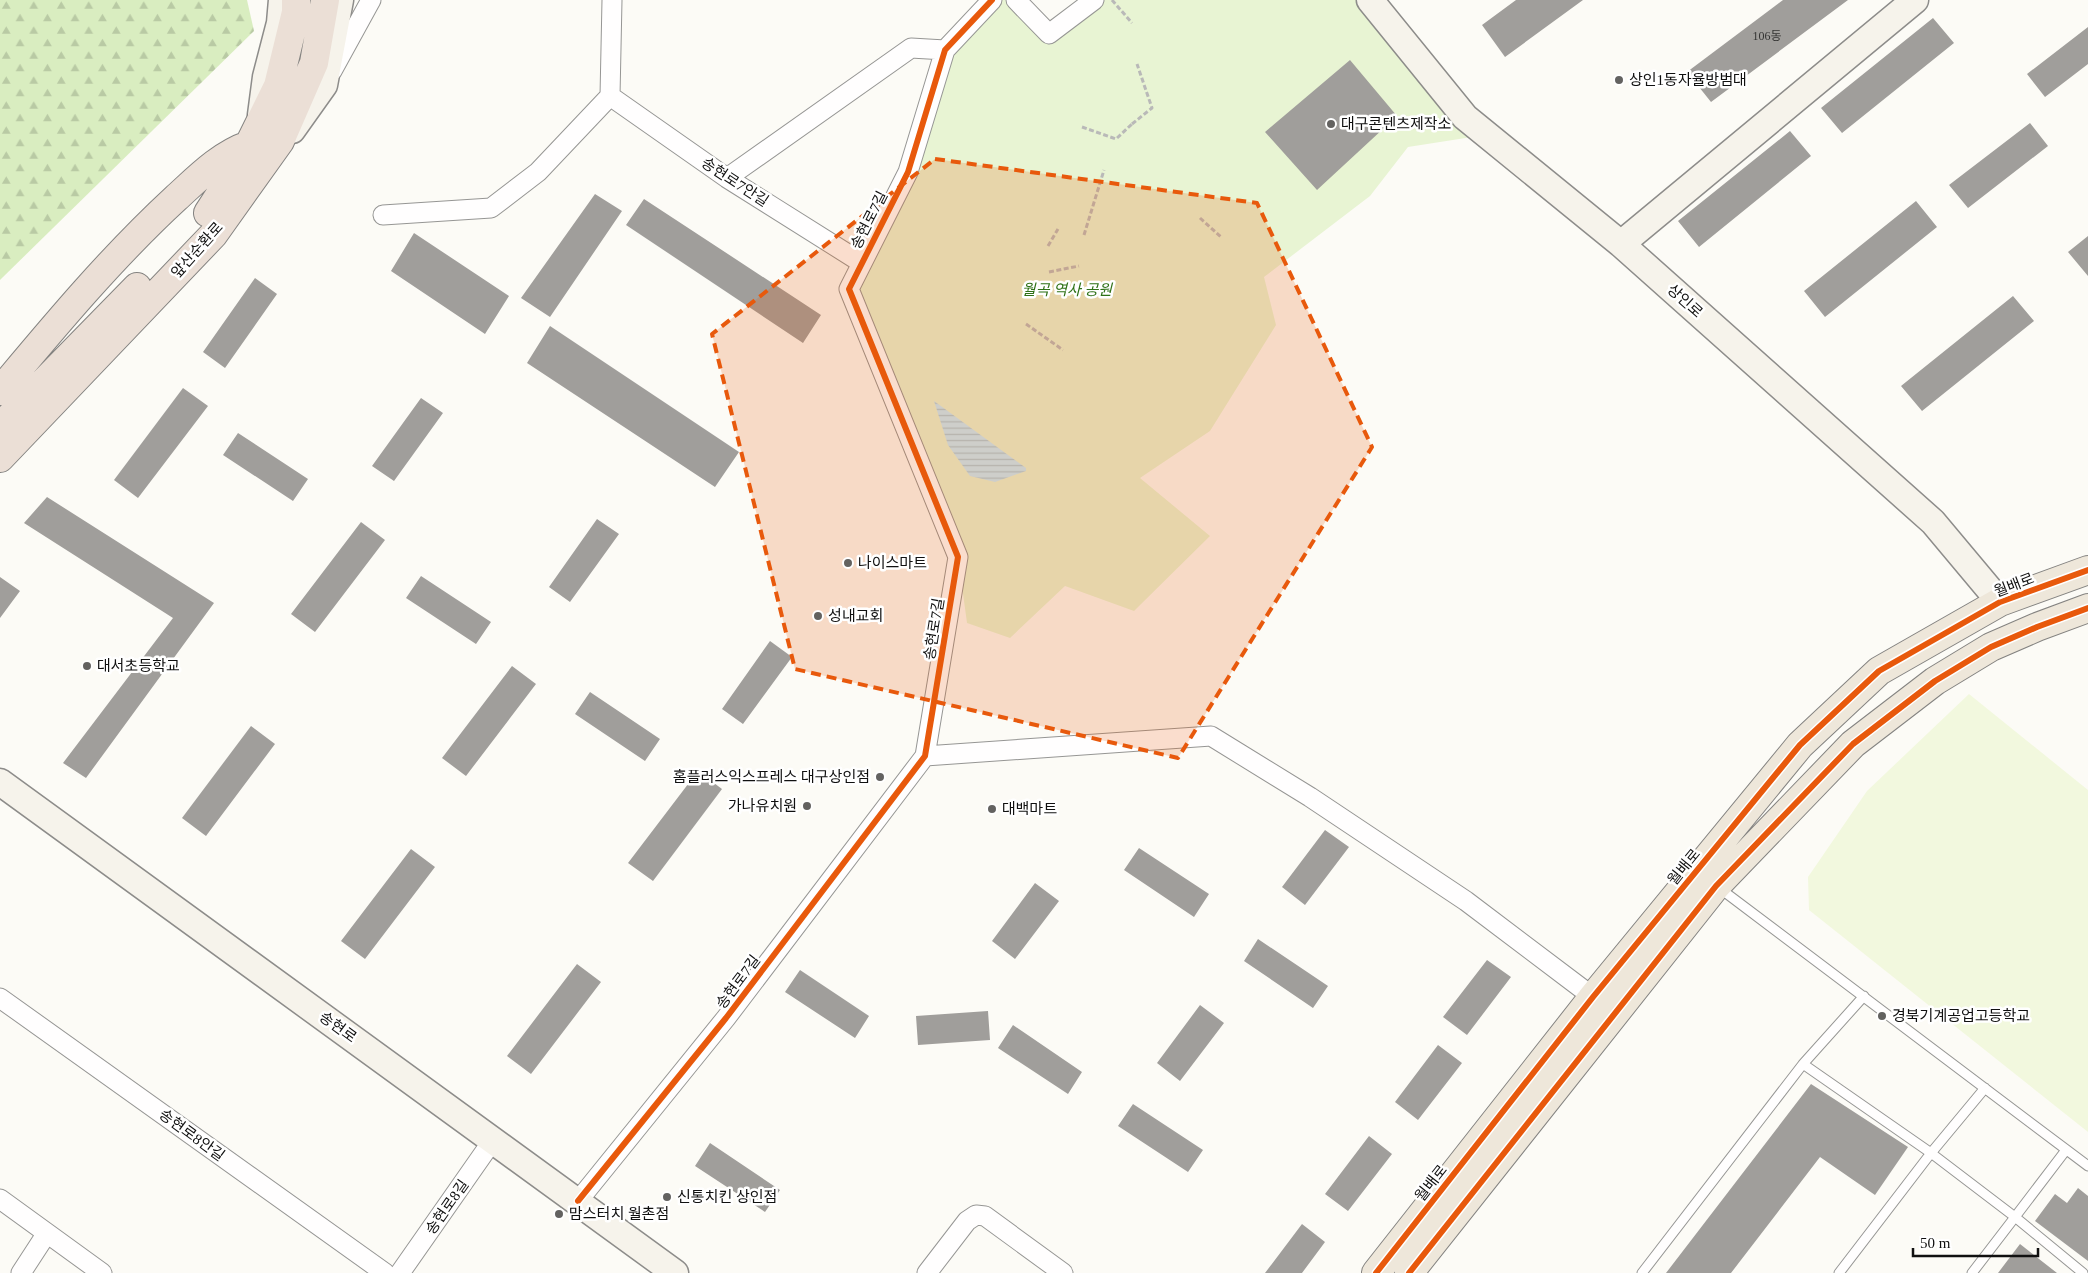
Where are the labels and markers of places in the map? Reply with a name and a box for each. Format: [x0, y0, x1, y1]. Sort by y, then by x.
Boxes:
place label: 상인1동자율방범대 [1629, 72, 1747, 88]
marker: 상인1동자율방범대 [1613, 74, 1625, 86]
place label: 대구콘텐츠제작소 [1341, 116, 1452, 132]
marker: 대구콘텐츠제작소 [1325, 118, 1337, 130]
place label: 나이스마트 [858, 555, 927, 571]
marker: 나이스마트 [842, 557, 854, 569]
place label: 성내교회 [828, 608, 883, 624]
marker: 성내교회 [812, 610, 824, 622]
place label: 대서초등학교 [97, 657, 180, 674]
marker: 대서초등학교 [81, 660, 93, 672]
place label: 홈플러스익스프레스 대구상인점 [673, 769, 870, 785]
marker: 홈플러스익스프레스 대구상인점 [874, 771, 886, 783]
place label: 가나유치원 [728, 798, 797, 814]
marker: 가나유치원 [801, 800, 813, 812]
place label: 대백마트 [1002, 801, 1057, 817]
marker: 대백마트 [986, 803, 998, 815]
place label: 경북기계공업고등학교 [1892, 1007, 2030, 1024]
marker: 경북기계공업고등학교 [1876, 1010, 1888, 1022]
place label: 신통치킨 상인점 [677, 1189, 777, 1205]
marker: 신통치킨 상인점 [661, 1191, 673, 1203]
place label: 맘스터치 월촌점 [569, 1206, 669, 1222]
marker: 맘스터치 월촌점 [553, 1208, 565, 1220]

